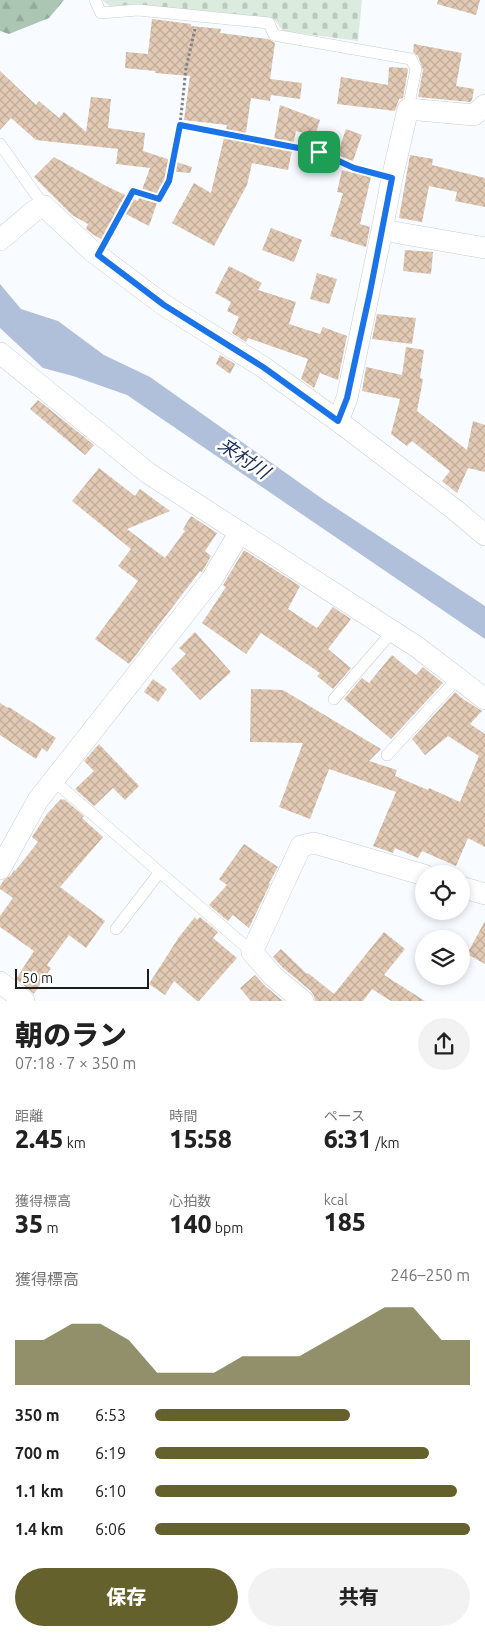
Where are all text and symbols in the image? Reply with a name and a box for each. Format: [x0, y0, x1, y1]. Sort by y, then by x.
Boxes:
pin [298, 131, 340, 173]
icon: arrive [305, 138, 333, 166]
water label: 来村川 [214, 433, 275, 484]
map controls [415, 865, 470, 985]
button: locate [415, 865, 470, 920]
button: layers [415, 930, 470, 985]
scale bar [15, 966, 149, 989]
text: 50 m [22, 970, 53, 986]
button: share [418, 1018, 470, 1070]
text: 朝のラン [15, 1019, 127, 1050]
text: 07:18 · 7 × 350 m [15, 1054, 136, 1072]
text: 距離 [15, 1108, 43, 1124]
text: 時間 [169, 1108, 197, 1124]
text: ペース [324, 1108, 365, 1124]
text: 2.45 [15, 1125, 63, 1153]
text: 15:58 [169, 1125, 232, 1153]
text: 6:31 [324, 1125, 372, 1153]
text: km [63, 1135, 86, 1151]
text: /km [372, 1135, 400, 1151]
text: kcal [324, 1192, 348, 1208]
text: 獲得標高 [15, 1193, 71, 1209]
text: 心拍数 [169, 1193, 211, 1209]
text: 185 [324, 1208, 366, 1236]
text: 35 [15, 1210, 43, 1238]
text: 140 [169, 1210, 212, 1238]
text: m [43, 1220, 59, 1236]
text: bpm [212, 1220, 243, 1236]
text: 246–250 m [390, 1266, 470, 1284]
text: 獲得標高 [15, 1270, 79, 1288]
text: 350 m [15, 1406, 60, 1424]
text: 6:53 [95, 1406, 126, 1424]
text: 700 m [15, 1444, 60, 1462]
text: 6:19 [95, 1444, 126, 1462]
text: 1.1 km [15, 1482, 64, 1500]
text: 6:10 [95, 1482, 126, 1500]
text: 1.4 km [15, 1520, 64, 1538]
text: 6:06 [95, 1520, 126, 1538]
button: 保存 [15, 1568, 238, 1626]
button: 共有 [248, 1568, 470, 1626]

